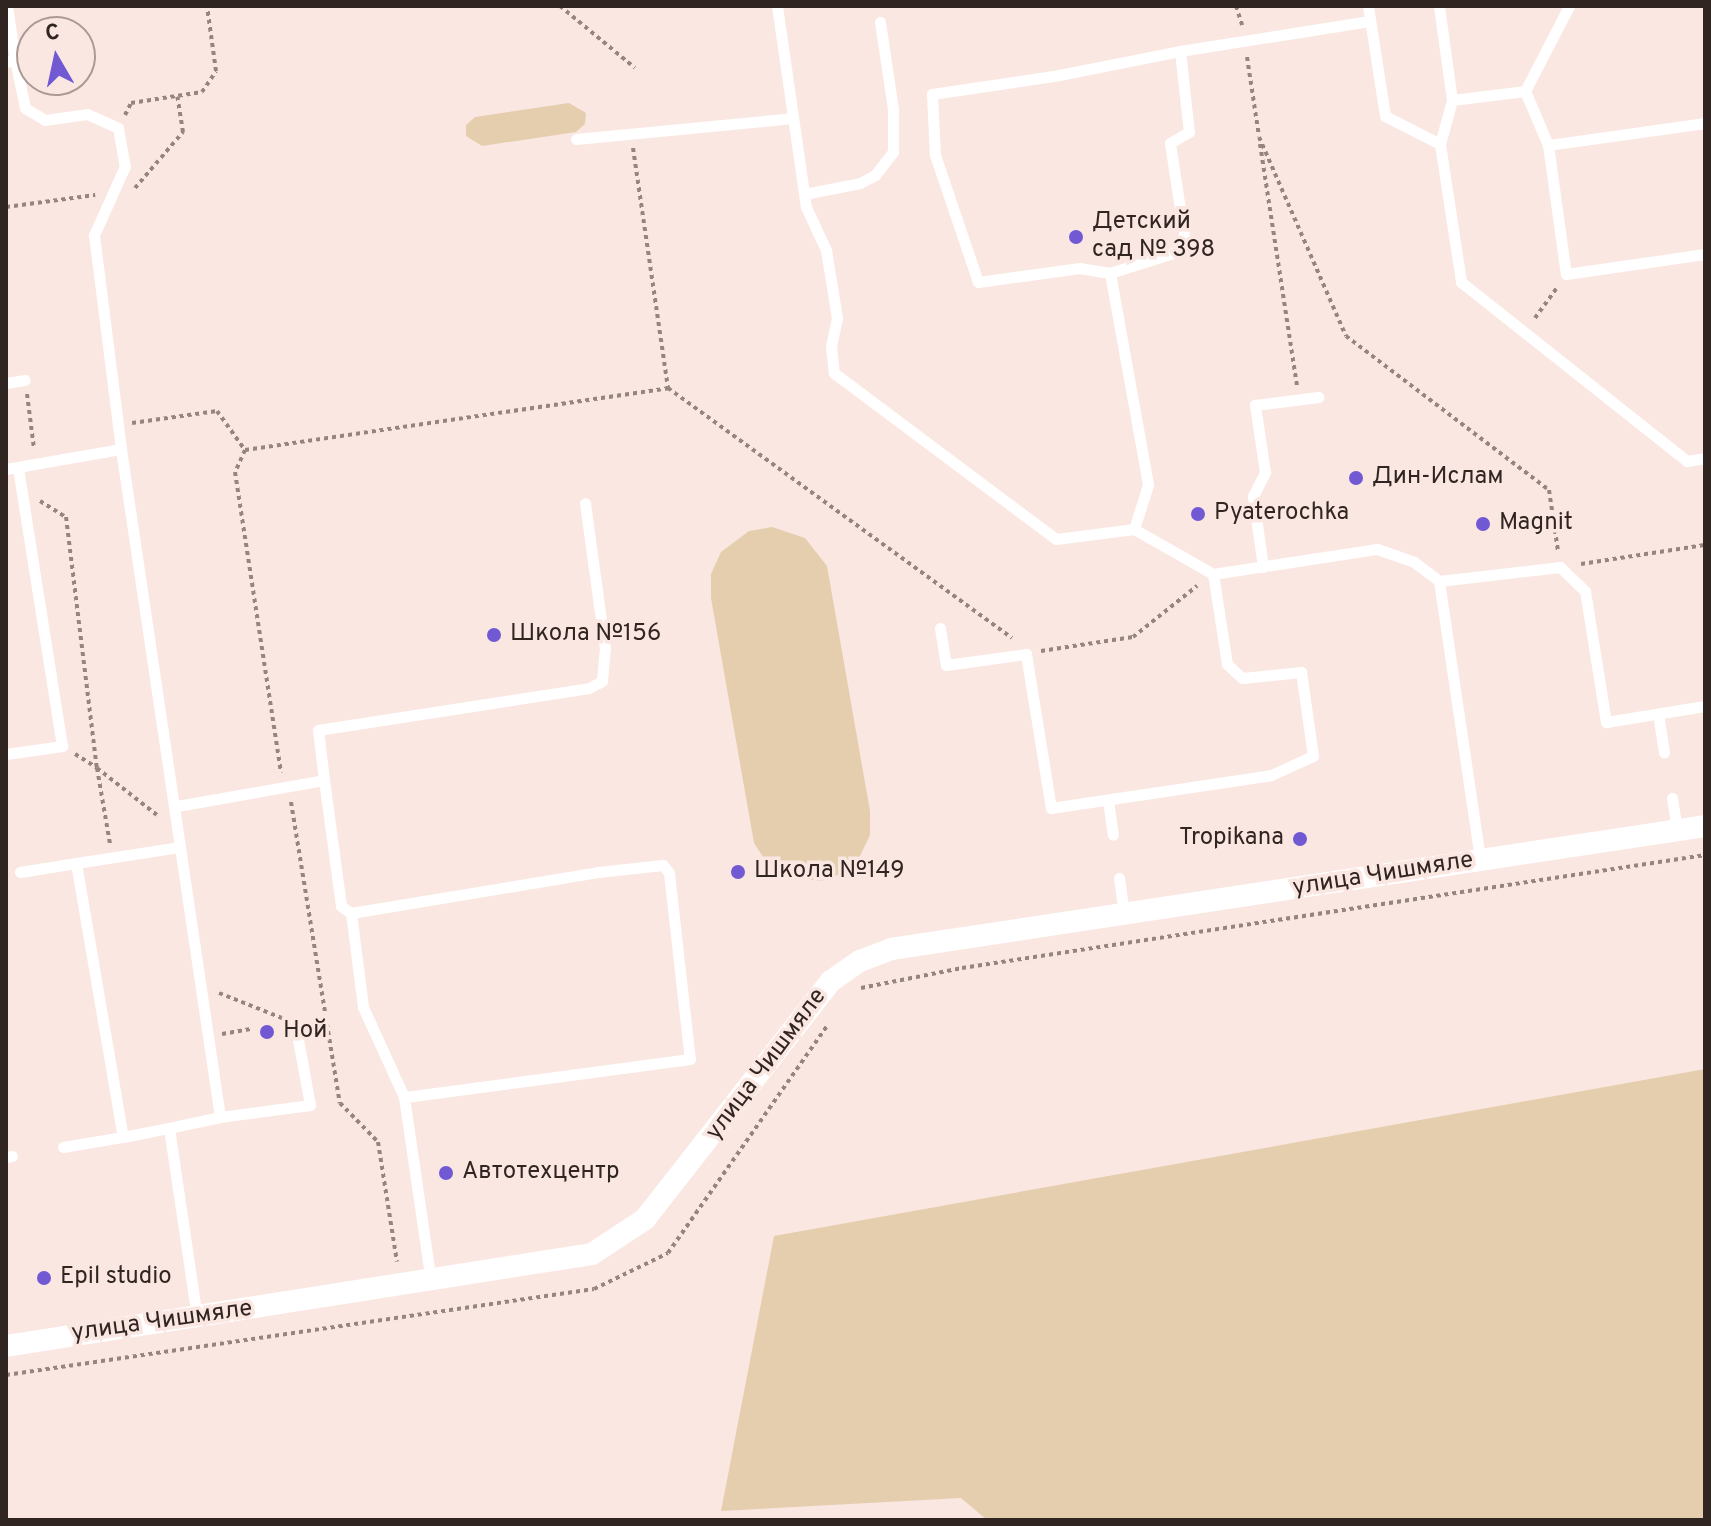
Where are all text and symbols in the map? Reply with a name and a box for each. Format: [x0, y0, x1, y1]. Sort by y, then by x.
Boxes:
north arrow [16, 16, 96, 96]
text: С [43, 19, 62, 48]
place label: Детский сад № 398 [1092, 209, 1215, 265]
marker: Детский сад № 398 [1067, 228, 1085, 246]
place label: Дин-Ислам [1372, 464, 1504, 492]
marker: Дин-Ислам [1347, 469, 1365, 487]
place label: Pyaterochka [1214, 500, 1349, 528]
marker: Pyaterochka [1189, 505, 1207, 523]
place label: Magnit [1499, 510, 1573, 538]
marker: Magnit [1474, 515, 1492, 533]
place label: Школа №156 [510, 621, 661, 649]
marker: Школа №156 [485, 626, 503, 644]
place label: Tropikana [1179, 825, 1284, 853]
marker: Tropikana [1291, 830, 1309, 848]
street label: улица Чишмяле [1291, 847, 1475, 903]
place label: Школа №149 [754, 858, 904, 886]
marker: Школа №149 [729, 863, 747, 881]
street label: улица Чишмяле [701, 983, 833, 1147]
place label: Ной [283, 1018, 327, 1046]
marker: Ной [258, 1023, 276, 1041]
place label: Автотехцентр [462, 1159, 620, 1187]
marker: Автотехцентр [437, 1164, 455, 1182]
place label: Epil studio [60, 1264, 172, 1292]
marker: Epil studio [35, 1269, 53, 1287]
street label: улица Чишмяле [70, 1295, 254, 1349]

